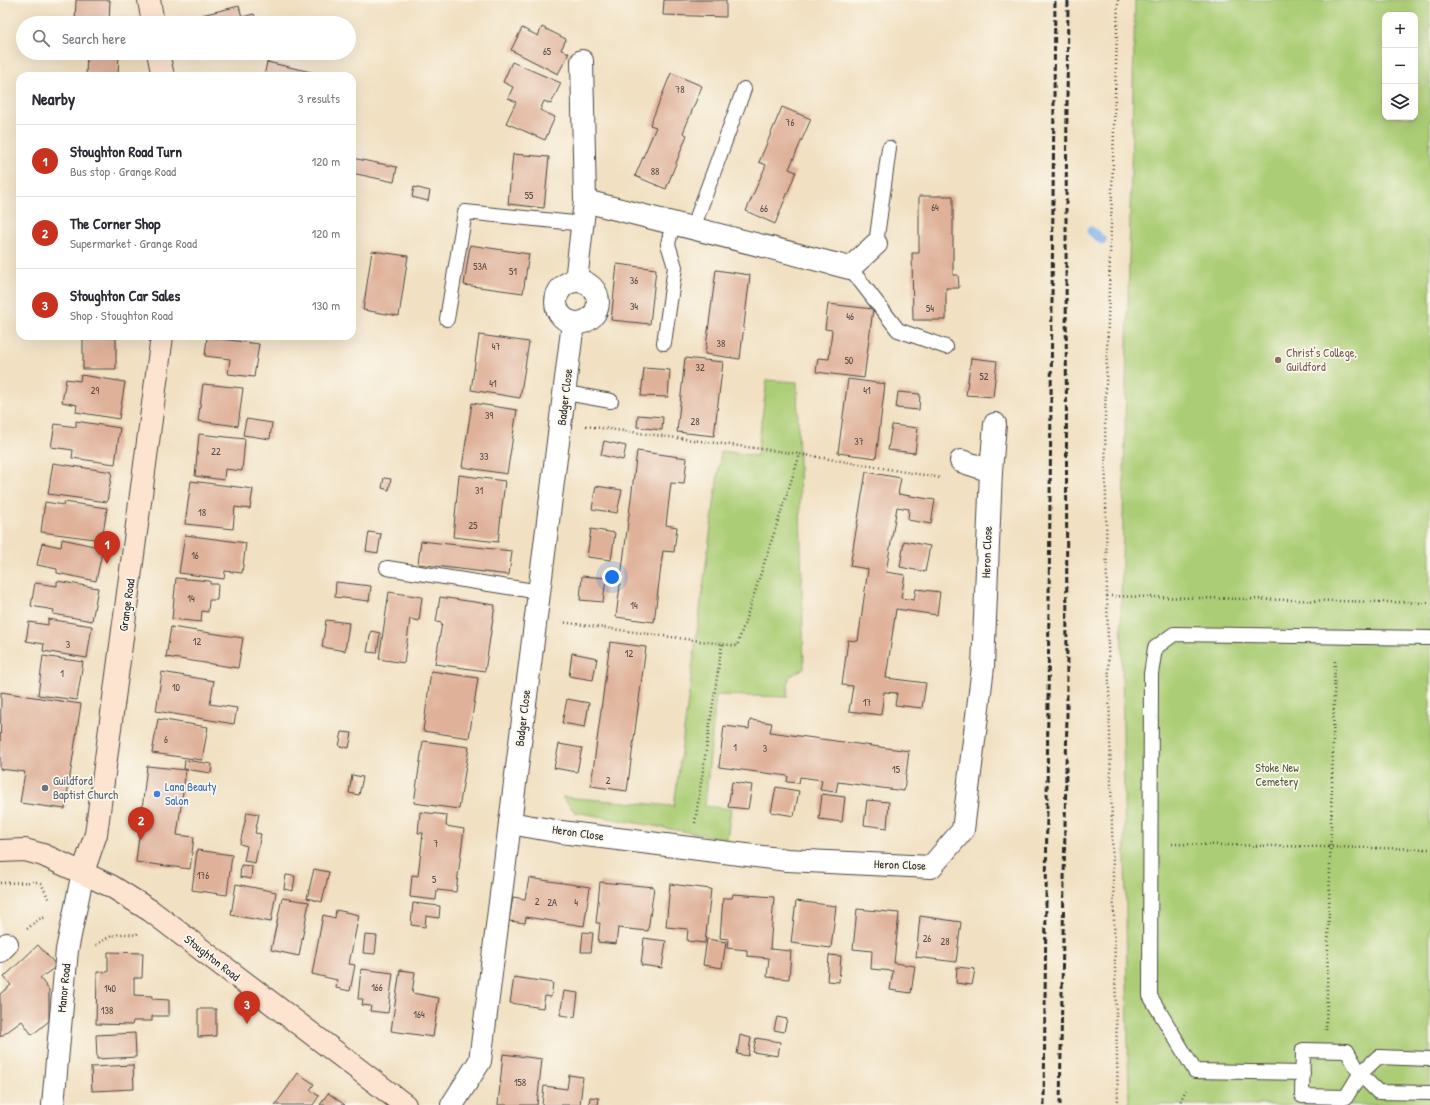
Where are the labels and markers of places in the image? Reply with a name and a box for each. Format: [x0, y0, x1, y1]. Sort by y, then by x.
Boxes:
place label: Christ's College, Guildford [1286, 344, 1357, 375]
marker: Christ's College, Guildford [1273, 355, 1283, 365]
pin: 1 [94, 531, 120, 564]
place label: Guildford Baptist Church [53, 772, 118, 803]
place label: Lana Beauty Salon [165, 778, 217, 809]
marker: Guildford Baptist Church [40, 783, 50, 793]
marker: Lana Beauty Salon [152, 789, 162, 799]
pin: 2 [128, 807, 154, 840]
pin: 3 [234, 991, 260, 1024]

